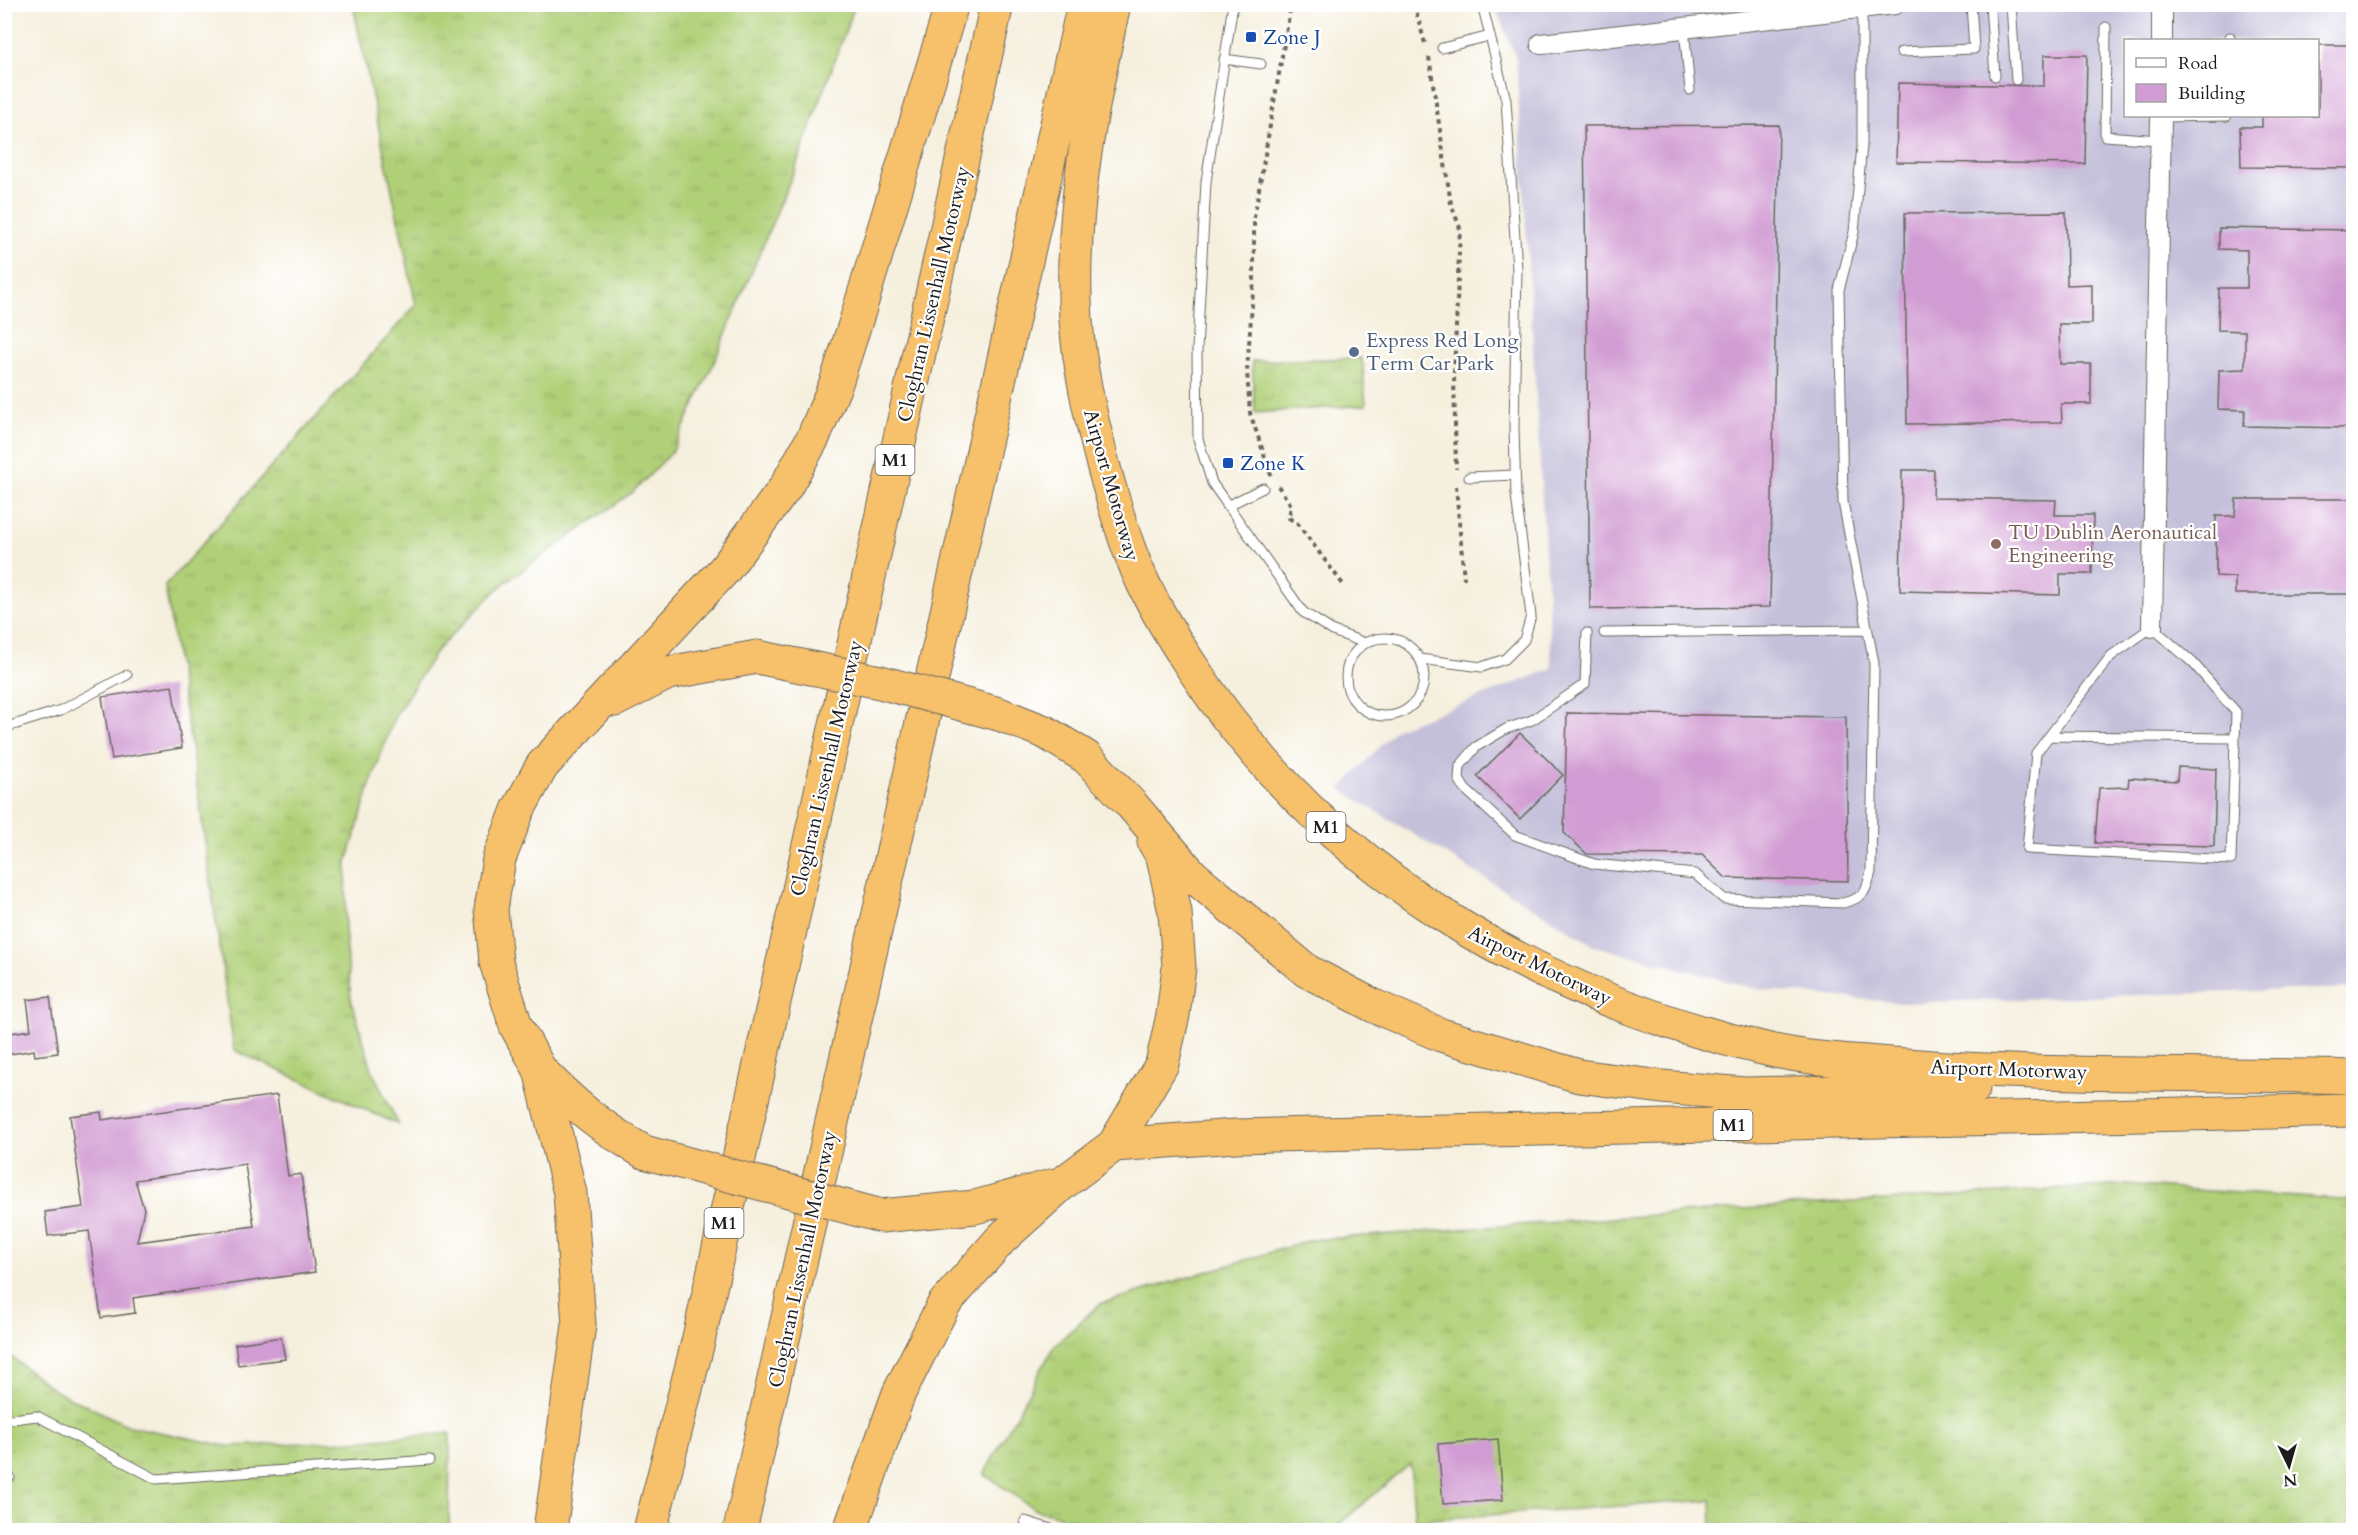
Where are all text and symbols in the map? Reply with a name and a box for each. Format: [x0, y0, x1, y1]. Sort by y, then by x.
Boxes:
place label: Zone J [1263, 24, 1321, 51]
marker: Zone J [1244, 30, 1258, 44]
legend [2124, 39, 2319, 117]
text: Road [2178, 51, 2218, 76]
text: Building [2178, 81, 2246, 106]
street label: Cloghran Lissenhall Motorway [891, 163, 976, 425]
place label: Express Red Long Term Car Park [1366, 327, 1519, 377]
marker: Express Red Long Term Car Park [1347, 345, 1361, 359]
street label: Airport Motorway [1077, 406, 1146, 565]
road number: M1 [876, 445, 914, 475]
place label: Zone K [1240, 450, 1306, 477]
marker: Zone K [1221, 456, 1235, 470]
place label: TU Dublin Aeronautical Engineering [2008, 519, 2217, 569]
marker: TU Dublin Aeronautical Engineering [1989, 537, 2003, 551]
street label: Cloghran Lissenhall Motorway [784, 637, 869, 899]
road number: M1 [1306, 812, 1346, 842]
street label: Airport Motorway [1463, 919, 1617, 1012]
street label: Airport Motorway [1930, 1053, 2088, 1086]
road number: M1 [1714, 1110, 1752, 1140]
street label: Cloghran Lissenhall Motorway [762, 1128, 843, 1390]
road number: M1 [704, 1208, 744, 1238]
north arrow [2259, 1436, 2319, 1496]
text: N [2282, 1468, 2298, 1492]

